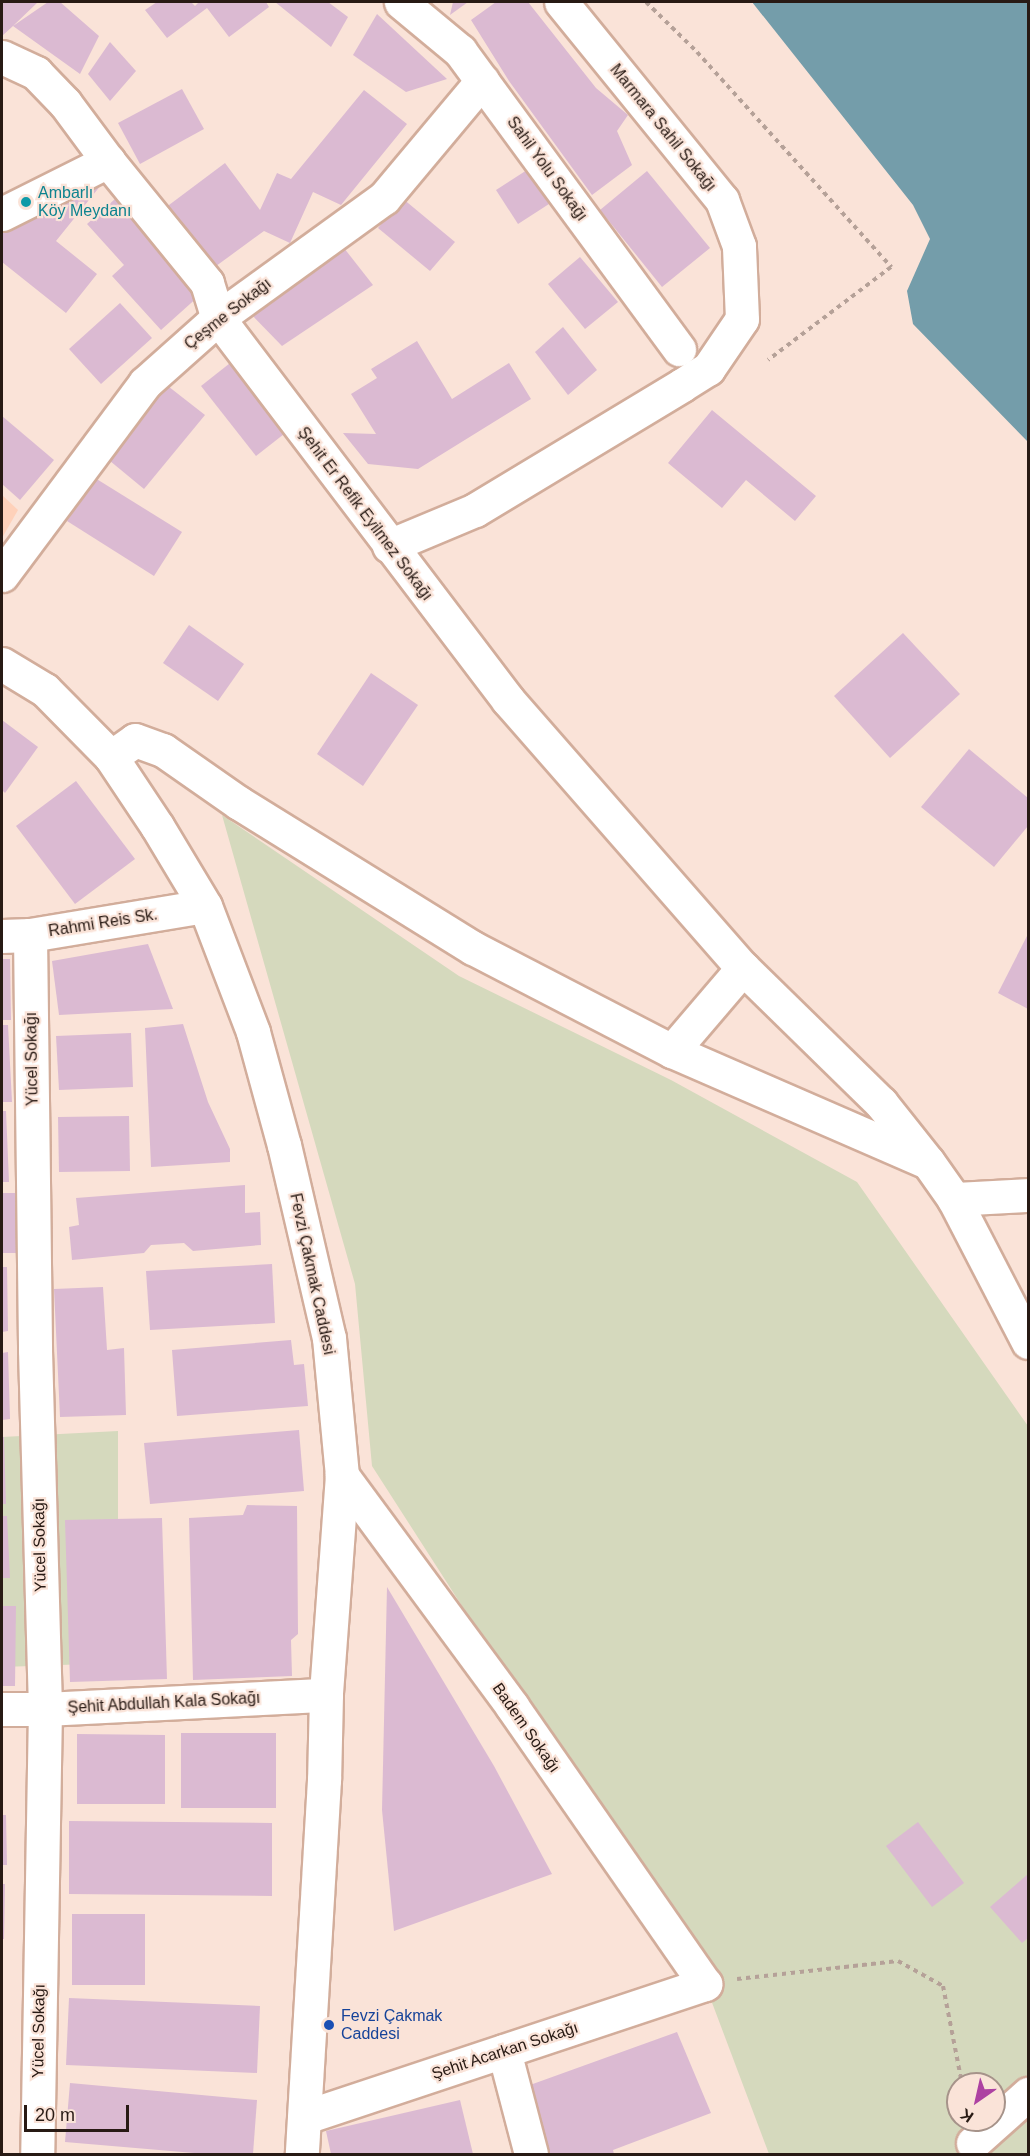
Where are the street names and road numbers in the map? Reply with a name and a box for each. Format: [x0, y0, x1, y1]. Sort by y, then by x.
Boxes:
street label: Marmara Sahil Sokağı [606, 60, 720, 196]
street label: Sahil Yolu Sokağı [503, 113, 591, 225]
street label: Çeşme Sokağı [181, 274, 275, 354]
street label: Şehit Er Refik Eyilmez Sokağı [293, 423, 437, 605]
street label: Rahmi Reis Sk. [47, 905, 159, 941]
street label: Yücel Sokağı [22, 1012, 42, 1106]
street label: Fevzi Çakmak Caddesi [286, 1192, 338, 1356]
street label: Yücel Sokağı [30, 1498, 50, 1592]
street label: Badem Sokağı [488, 1680, 564, 1776]
street label: Şehit Abdullah Kala Sokağı [67, 1688, 261, 1718]
street label: Yücel Sokağı [29, 1984, 49, 2078]
street label: Şehit Acarkan Sokağı [429, 2018, 581, 2084]

